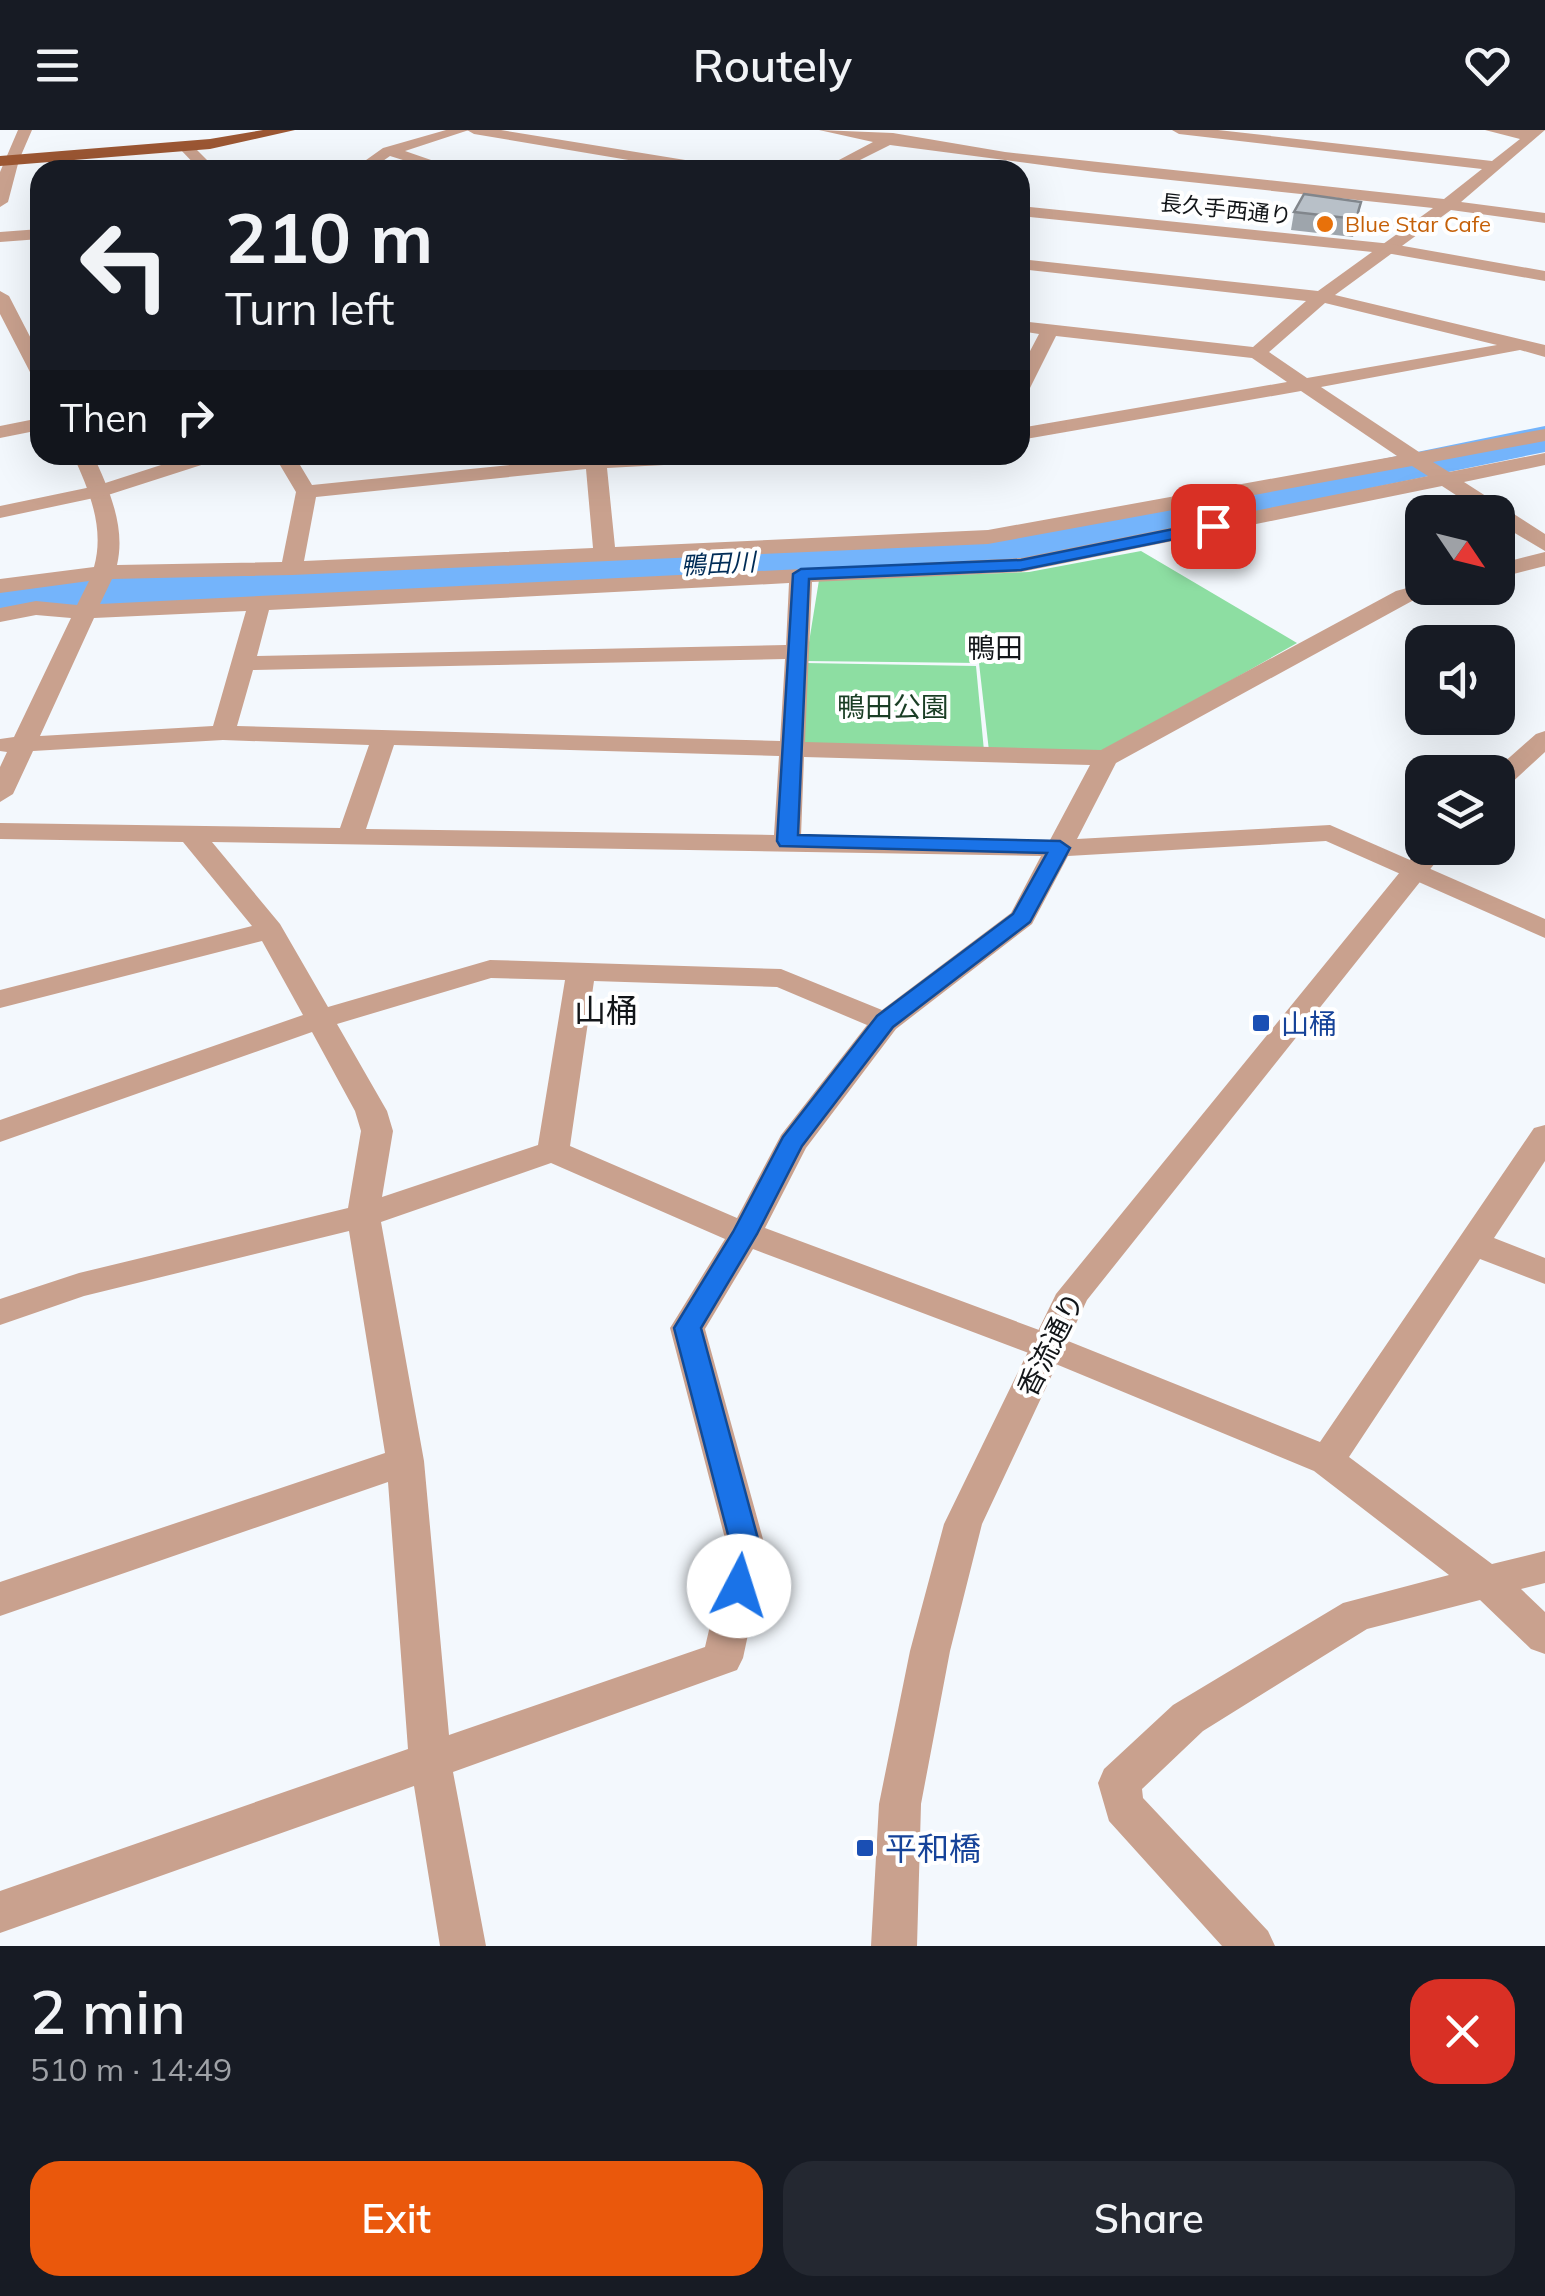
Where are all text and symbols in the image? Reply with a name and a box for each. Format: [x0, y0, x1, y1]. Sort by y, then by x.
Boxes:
text: Routely [693, 37, 852, 93]
icon: menu [30, 38, 85, 93]
icon: heart [1460, 38, 1515, 93]
street label: 長久手西通り [1159, 188, 1293, 230]
text: 210 m [225, 193, 433, 281]
icon: left [60, 200, 190, 330]
place label: Blue Star Cafe [1345, 210, 1491, 238]
marker: Blue Star Cafe [1314, 213, 1336, 235]
text: Turn left [225, 280, 394, 336]
icon: right [168, 390, 223, 445]
text: Then [60, 394, 148, 442]
pin [1171, 484, 1256, 569]
north arrow [1405, 495, 1515, 605]
map controls [1405, 495, 1515, 865]
icon: arrive [1186, 499, 1241, 554]
water label: 鴨田川 [680, 545, 759, 580]
button: sound [1405, 625, 1515, 735]
district label: 鴨田 [967, 630, 1023, 665]
park label: 鴨田公園 [837, 689, 949, 724]
button: layers [1405, 755, 1515, 865]
district label: 山桶 [574, 990, 638, 1030]
place label: 山桶 [1281, 1006, 1337, 1041]
marker: 山桶 [1250, 1012, 1272, 1034]
street label: 香流通り [1009, 1286, 1091, 1402]
position arrow [687, 1534, 791, 1638]
place label: 平和橋 [885, 1828, 981, 1868]
marker: 平和橋 [854, 1837, 876, 1859]
text: 2 min [30, 1974, 186, 2049]
button: close [1410, 1979, 1515, 2084]
text: 510 m · 14:49 [30, 2049, 232, 2089]
button: Exit [30, 2161, 763, 2276]
button: Share [783, 2161, 1515, 2276]

